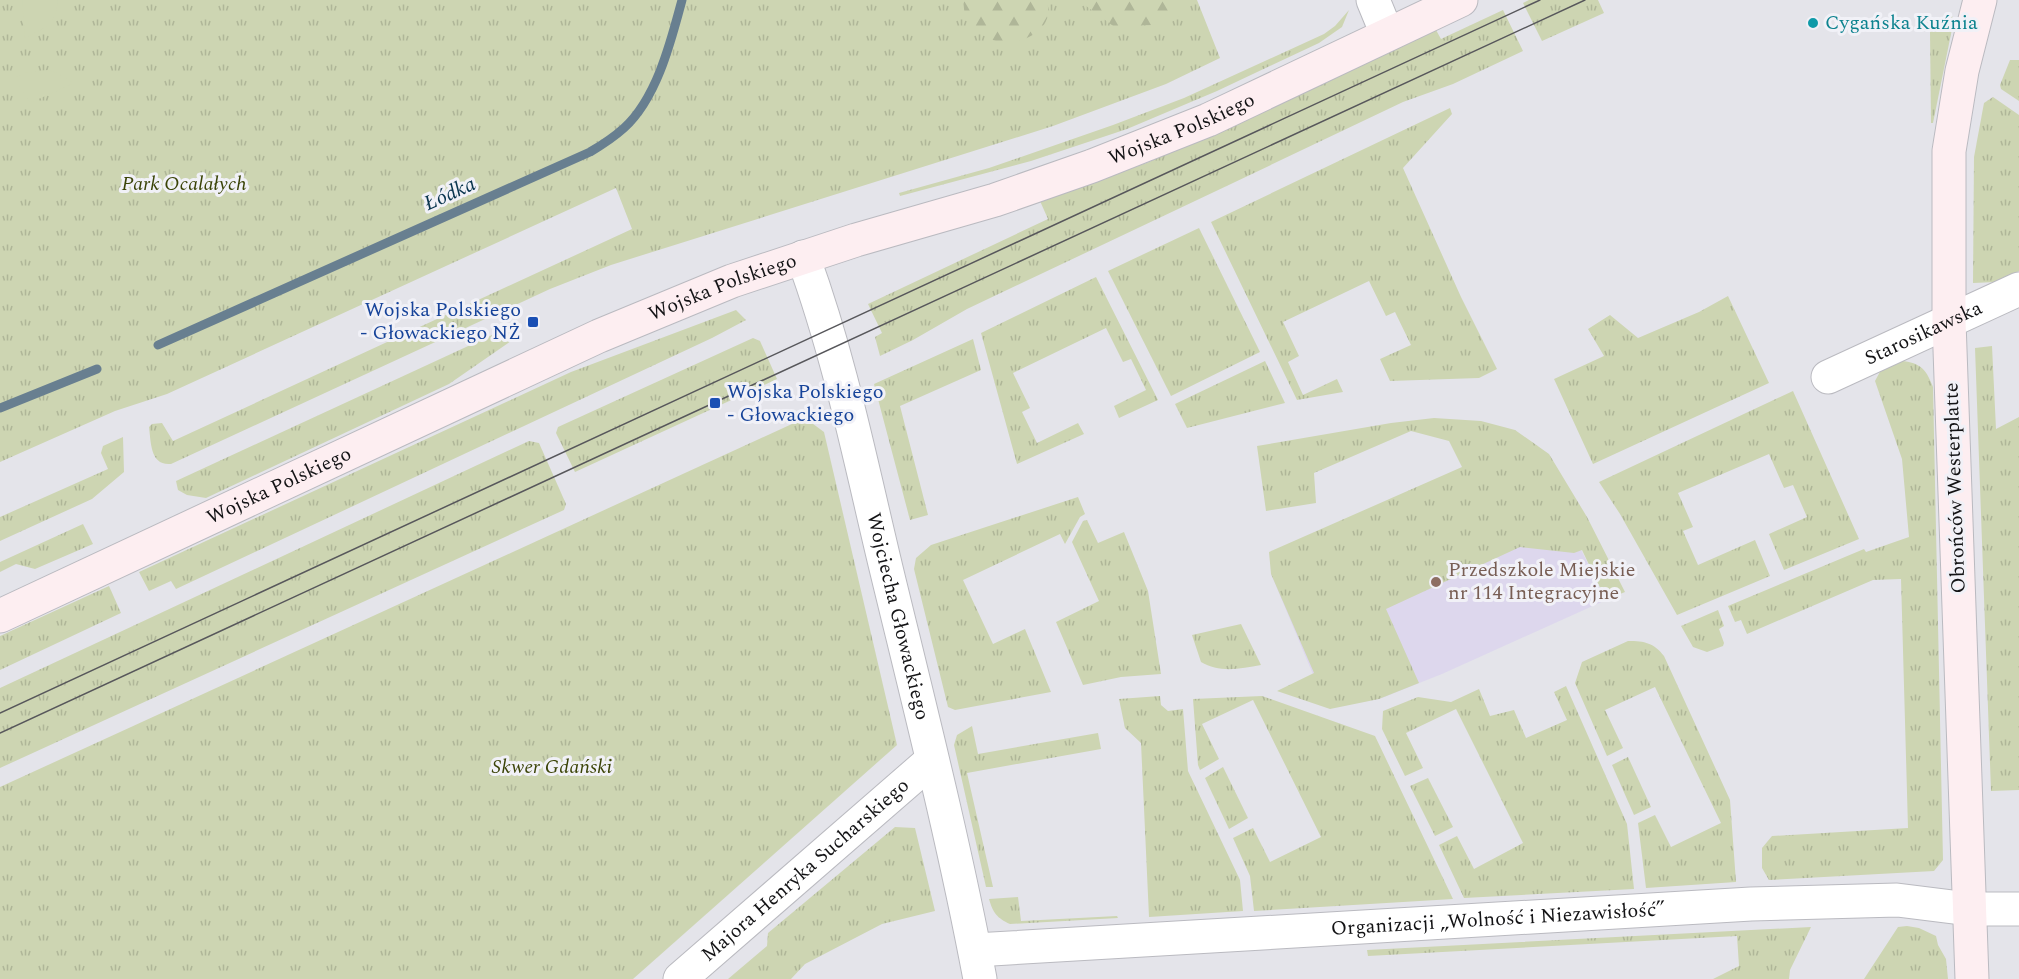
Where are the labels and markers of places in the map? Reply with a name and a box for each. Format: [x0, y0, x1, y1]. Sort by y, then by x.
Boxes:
place label: Cygańska Kuźnia [1825, 8, 1978, 38]
marker: Cygańska Kuźnia [1806, 16, 1820, 30]
place label: Wojska Polskiego - Głowackiego NŻ [360, 295, 521, 348]
marker: Wojska Polskiego - Głowackiego NŻ [526, 315, 540, 329]
place label: Wojska Polskiego - Głowackiego [727, 377, 883, 430]
marker: Wojska Polskiego - Głowackiego [708, 396, 722, 410]
place label: Przedszkole Miejskie nr 114 Integracyjne [1448, 555, 1636, 608]
marker: Przedszkole Miejskie nr 114 Integracyjne [1429, 575, 1443, 589]

